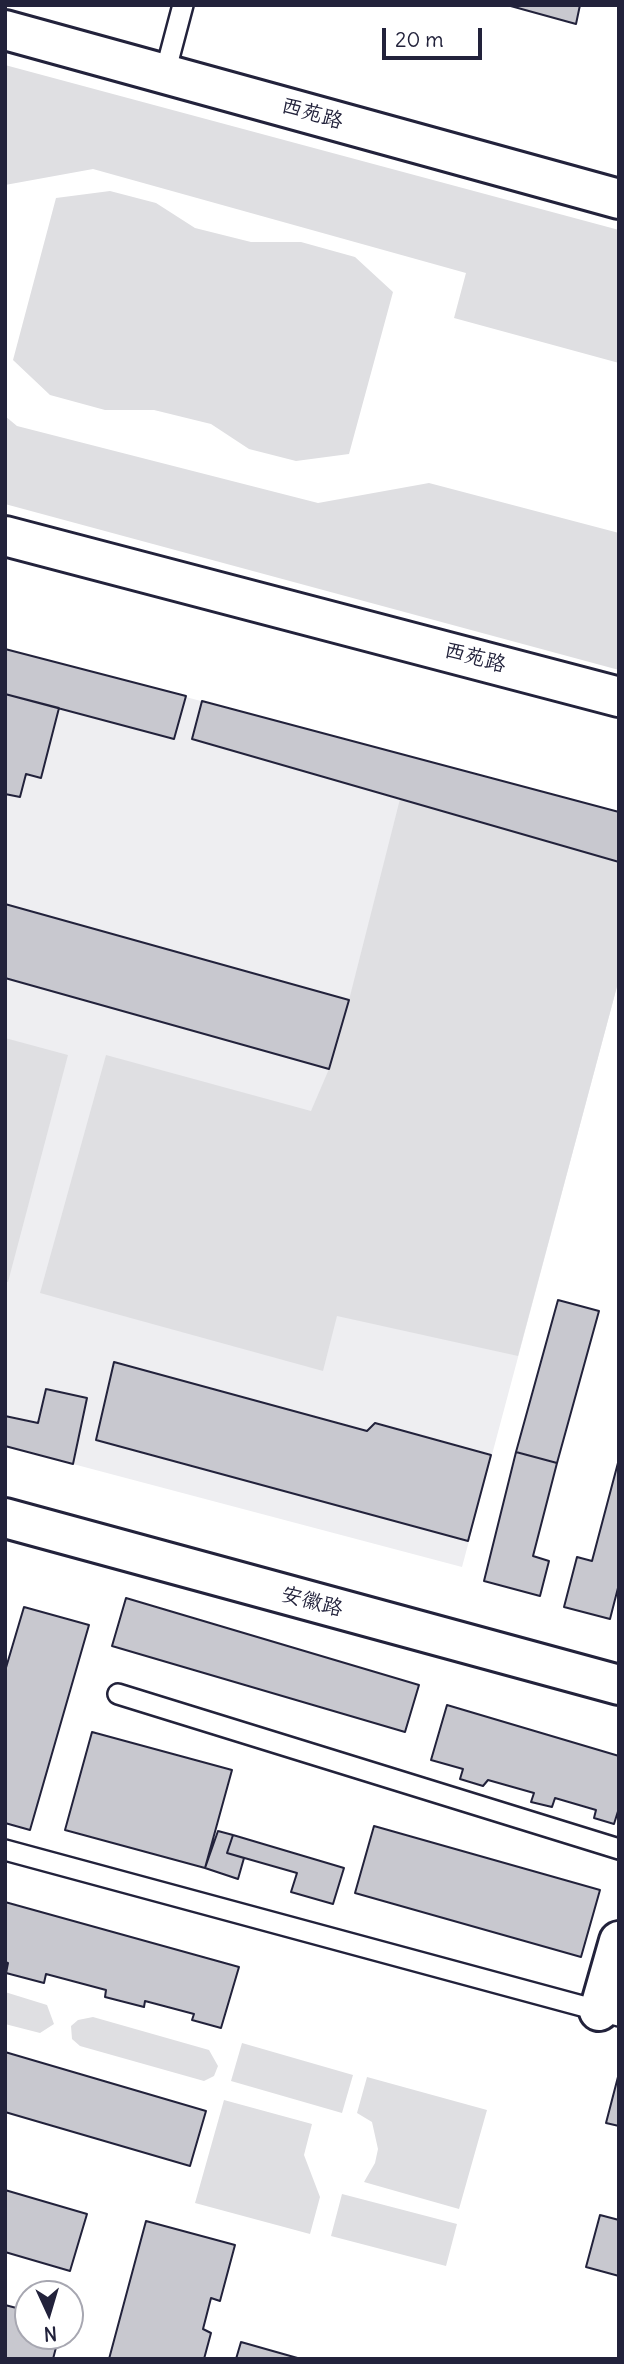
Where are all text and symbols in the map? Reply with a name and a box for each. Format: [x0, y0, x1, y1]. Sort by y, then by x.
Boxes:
scale bar [386, 14, 486, 58]
text: 20 m [395, 26, 444, 53]
street label: 西苑路 [278, 93, 346, 135]
street label: 西苑路 [441, 638, 509, 678]
street label: 安徽路 [278, 1582, 346, 1622]
north arrow [14, 2280, 84, 2350]
text: N [43, 2322, 58, 2346]

